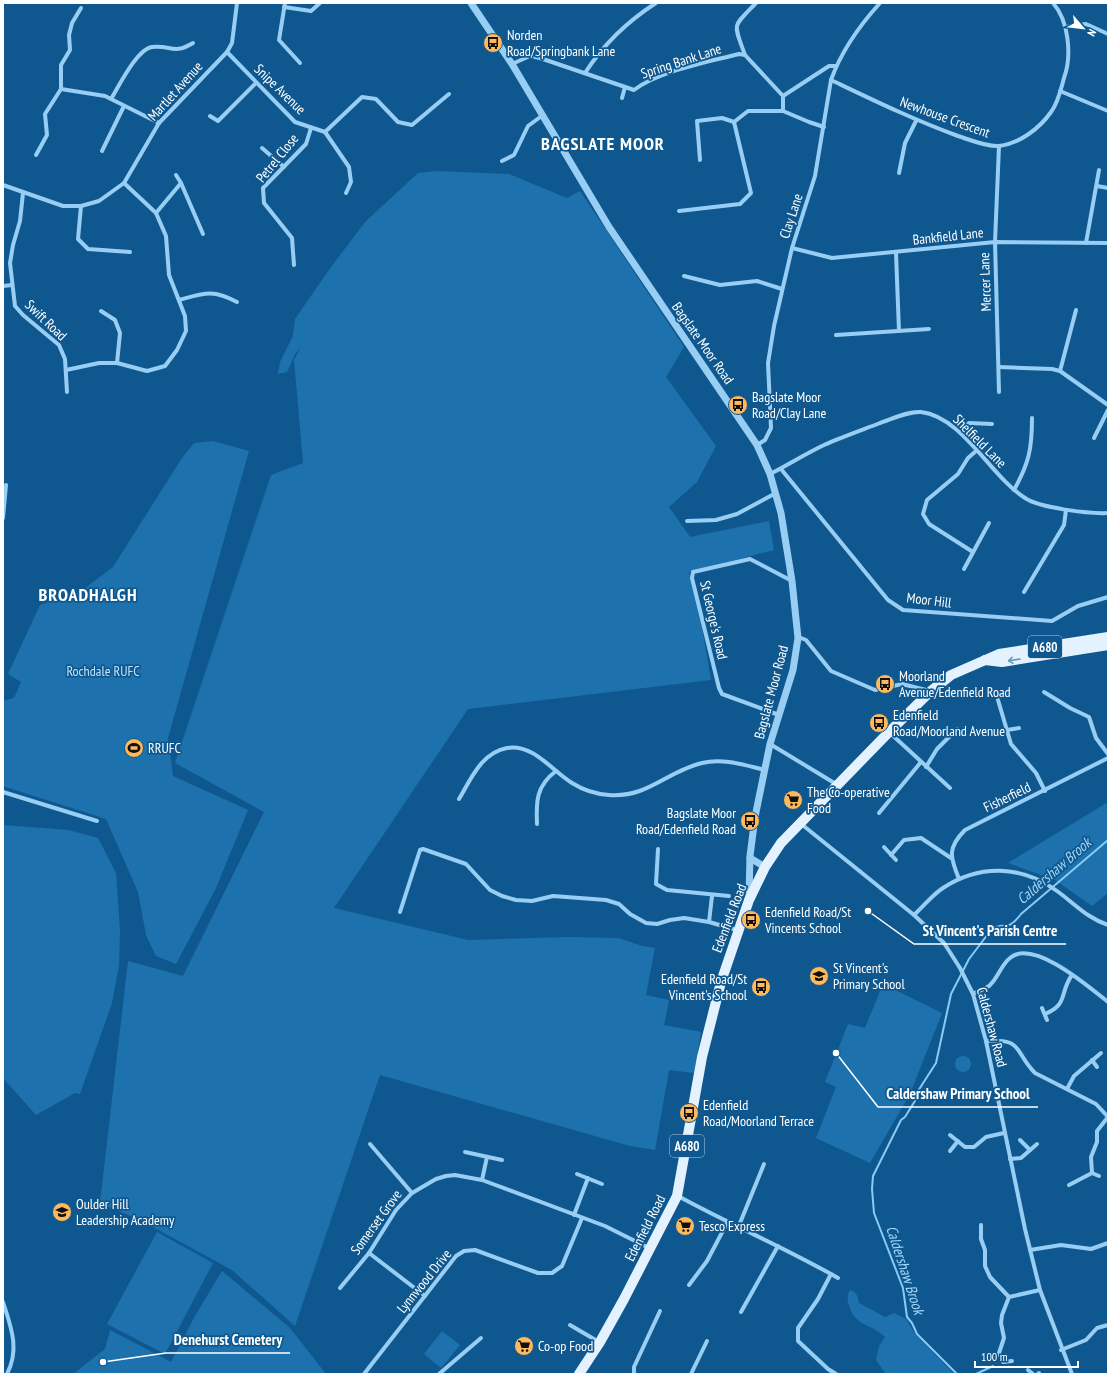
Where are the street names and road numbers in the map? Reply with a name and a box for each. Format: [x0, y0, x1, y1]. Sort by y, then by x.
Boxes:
street label: Spring Bank Lane [638, 39, 724, 82]
street label: Martlet Avenue [144, 58, 206, 124]
street label: Snipe Avenue [250, 60, 310, 118]
street label: Newhouse Crescent [898, 92, 993, 142]
street label: Petrel Close [252, 130, 302, 186]
street label: Clay Lane [775, 191, 807, 241]
street label: Bankfield Lane [912, 223, 985, 249]
street label: Mercer Lane [975, 252, 995, 312]
street label: Swift Road [21, 296, 71, 344]
street label: Bagslate Moor Road [668, 299, 738, 387]
street label: Shelfield Lane [949, 410, 1011, 472]
street label: St George's Road [696, 579, 732, 661]
street label: Moor Hill [906, 588, 953, 612]
road number: A680 [1028, 636, 1062, 658]
street label: Bagslate Moor Road [750, 643, 792, 741]
street label: Fisherfield [980, 778, 1034, 816]
street label: Edenfield Road [708, 881, 750, 955]
street label: Caldershaw Road [973, 985, 1011, 1069]
road number: A680 [670, 1135, 704, 1157]
street label: Somerset Grove [346, 1186, 406, 1258]
street label: Edenfield Road [621, 1192, 669, 1264]
street label: Lynnwood Drive [393, 1245, 455, 1317]

